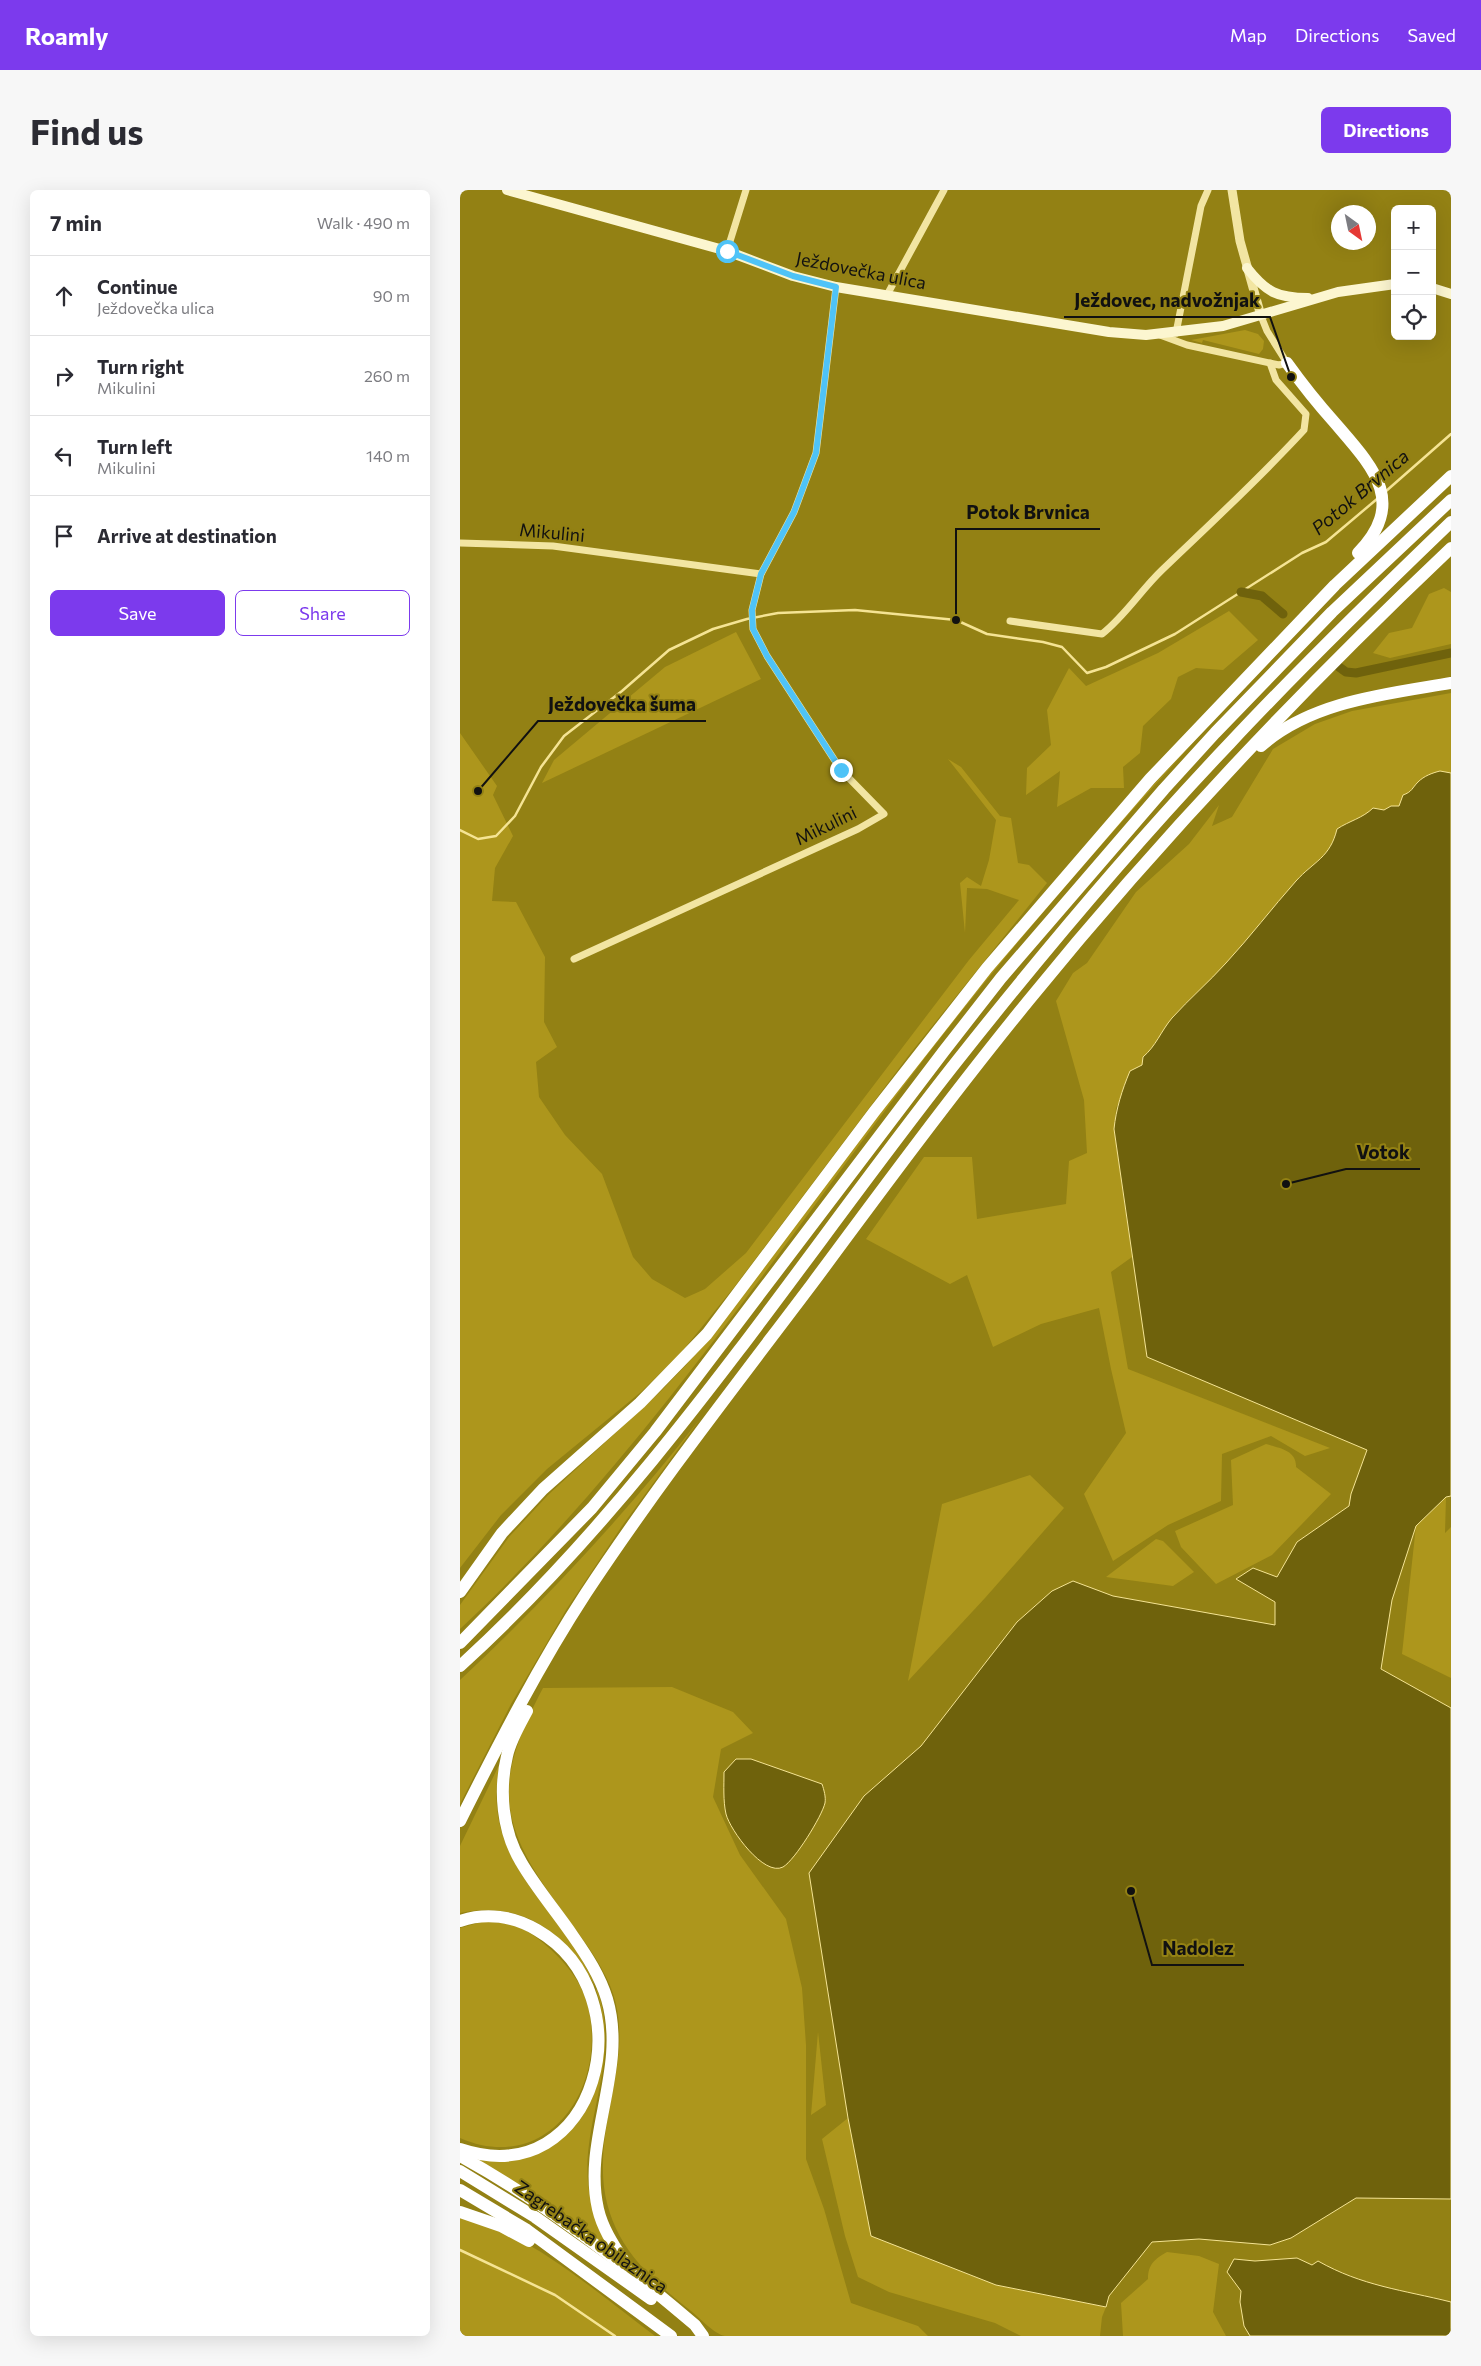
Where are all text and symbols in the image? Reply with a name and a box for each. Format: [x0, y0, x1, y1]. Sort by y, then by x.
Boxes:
text: Roamly [25, 21, 108, 50]
text: Map [1230, 24, 1267, 46]
text: Directions [1295, 24, 1379, 46]
text: Saved [1407, 24, 1456, 46]
button: Directions [1321, 107, 1451, 153]
text: Find us [30, 109, 144, 152]
north arrow [1331, 205, 1376, 250]
map controls [1391, 205, 1436, 340]
button: + [1391, 205, 1436, 250]
text: 7 min [50, 210, 102, 235]
text: Walk · 490 m [317, 213, 410, 232]
route start [716, 240, 739, 263]
street label: Ježdovečka ulica [794, 247, 928, 293]
button: − [1391, 250, 1436, 295]
text: Continue [97, 275, 177, 298]
icon: ahead [50, 282, 78, 310]
callout: Ježdovec, nadvožnjak [1064, 283, 1270, 317]
text: 90 m [373, 286, 410, 305]
text: Ježdovec, nadvožnjak [1074, 288, 1260, 311]
button: locate [1391, 295, 1436, 340]
text: Ježdovečka ulica [97, 298, 214, 317]
text: Turn right [97, 355, 184, 378]
icon: right [50, 362, 78, 390]
text: 260 m [364, 366, 410, 385]
text: Mikulini [97, 378, 156, 397]
text: Turn left [97, 435, 172, 458]
icon: left [50, 442, 78, 470]
water label: Potok Brvnica [1306, 444, 1413, 539]
text: 140 m [366, 446, 410, 465]
text: Mikulini [97, 458, 156, 477]
callout: Potok Brvnica [956, 495, 1100, 529]
text: Potok Brvnica [966, 500, 1090, 523]
street label: Mikulini [518, 518, 586, 546]
icon: arrive [50, 522, 78, 550]
text: Arrive at destination [97, 524, 277, 547]
button: Save [50, 590, 225, 636]
button: Share [235, 590, 410, 636]
callout: Ježdovečka šuma [538, 687, 706, 721]
text: Ježdovečka šuma [548, 692, 696, 715]
route end [830, 759, 853, 782]
street label: Mikulini [791, 801, 860, 849]
callout: Votok [1346, 1135, 1420, 1169]
text: Votok [1356, 1140, 1410, 1163]
callout: Nadolez [1152, 1931, 1244, 1965]
text: Nadolez [1162, 1936, 1234, 1959]
street label: Zagrebačka obilaznica [511, 2175, 672, 2297]

